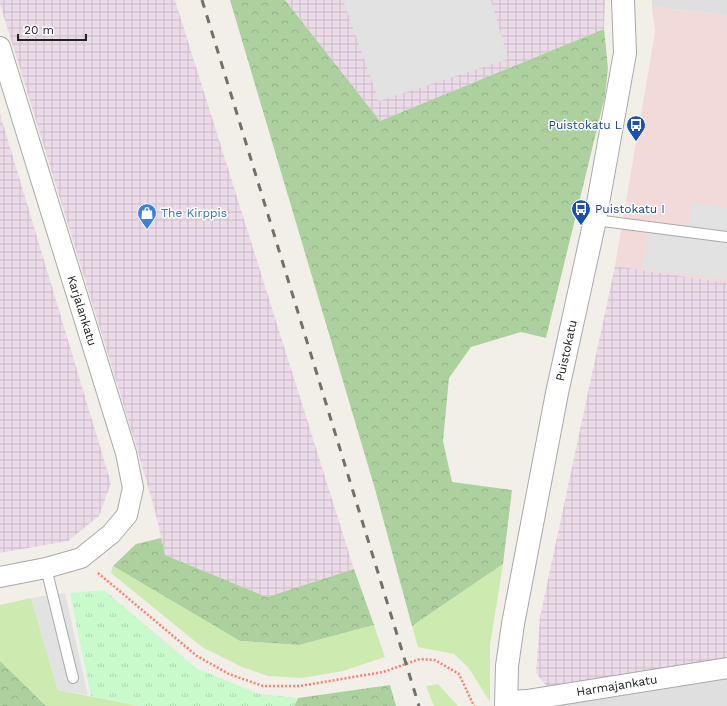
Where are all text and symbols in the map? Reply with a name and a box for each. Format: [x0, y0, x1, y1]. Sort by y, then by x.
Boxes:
scale bar [18, 16, 86, 42]
text: 20 m [24, 23, 54, 37]
bus stop icon: Puistokatu L [625, 114, 647, 142]
place label: Puistokatu L [549, 118, 622, 132]
bus stop icon: Puistokatu I [570, 198, 592, 226]
shop icon: The Kirppis [136, 202, 158, 230]
place label: Puistokatu I [595, 202, 665, 216]
place label: The Kirppis [161, 206, 227, 220]
street label: Karjalankatu [64, 274, 99, 348]
street label: Puistokatu [553, 319, 580, 382]
street label: Harmajankatu [575, 672, 658, 699]

